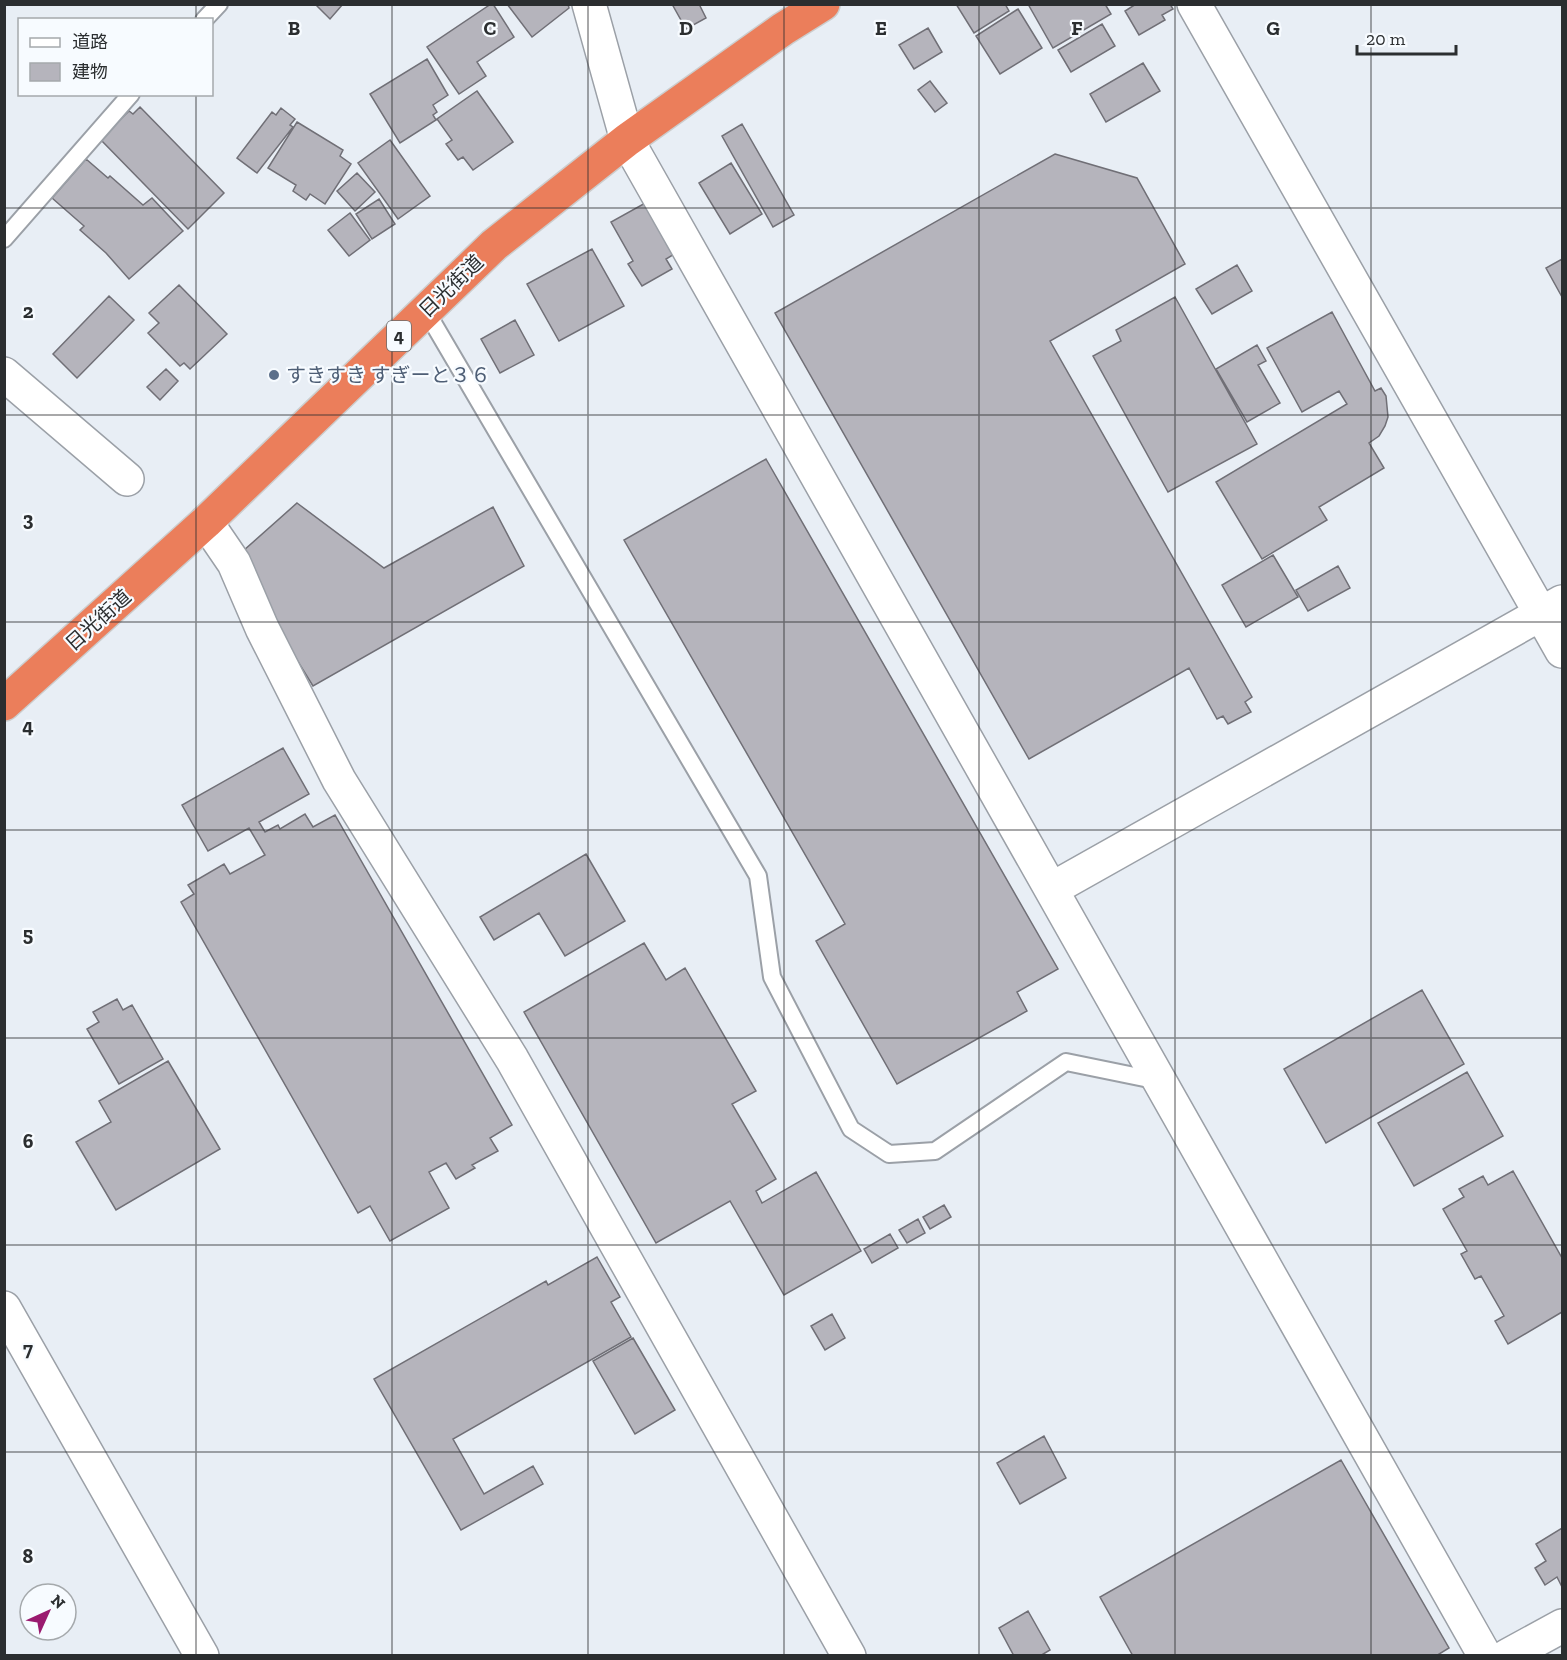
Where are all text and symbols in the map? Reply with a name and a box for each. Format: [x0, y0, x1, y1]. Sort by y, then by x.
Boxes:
text: B [288, 16, 300, 40]
text: C [484, 16, 497, 40]
text: D [679, 16, 693, 40]
text: E [875, 16, 887, 40]
text: F [1071, 16, 1083, 40]
text: G [1266, 16, 1280, 40]
legend [18, 18, 213, 96]
scale bar [1357, 18, 1456, 56]
text: 20 m [1366, 28, 1406, 50]
text: 道路 [72, 31, 108, 53]
text: 建物 [72, 61, 108, 83]
street label: 日光街道 [414, 250, 488, 322]
text: 2 [23, 299, 34, 323]
road number: 4 [387, 321, 411, 351]
place label: すきすき すぎーと３６ [286, 363, 491, 387]
marker: すきすき すぎーと３６ [267, 368, 281, 382]
text: 3 [23, 507, 34, 531]
street label: 日光街道 [60, 584, 136, 656]
text: 4 [22, 714, 34, 738]
text: 5 [23, 922, 33, 946]
text: 6 [23, 1129, 34, 1153]
text: 7 [23, 1337, 33, 1361]
text: 8 [23, 1544, 34, 1568]
north arrow [18, 1582, 78, 1642]
text: N [47, 1591, 69, 1613]

